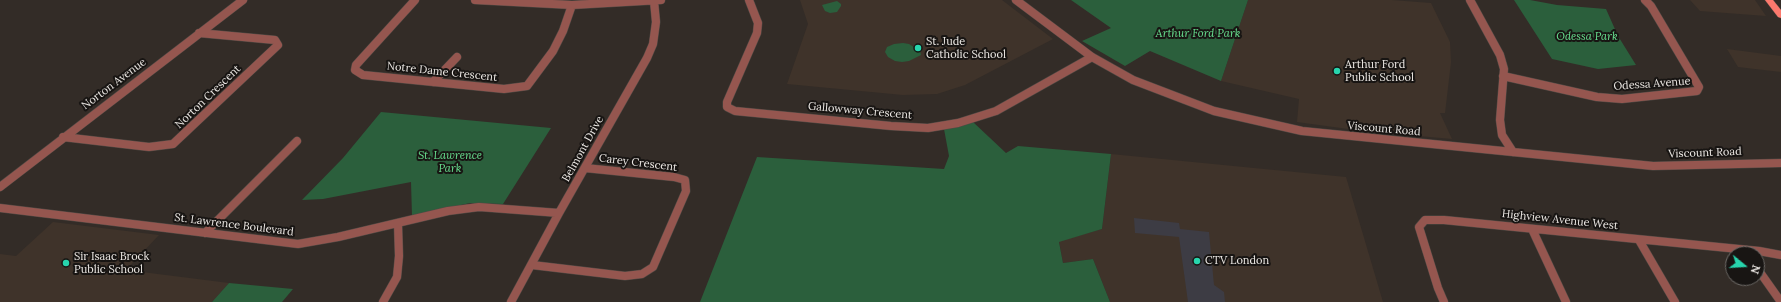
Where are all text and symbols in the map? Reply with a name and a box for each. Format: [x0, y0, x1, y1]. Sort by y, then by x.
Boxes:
park label: Arthur Ford Park [1156, 27, 1240, 41]
park label: Odessa Park [1556, 30, 1618, 44]
place label: St. Jude Catholic School [926, 35, 1006, 61]
marker: St. Jude Catholic School [913, 43, 923, 53]
street label: Norton Avenue [79, 56, 149, 112]
place label: Arthur Ford Public School [1345, 58, 1414, 84]
street label: Notre Dame Crescent [386, 60, 498, 84]
street label: Norton Crescent [173, 62, 243, 132]
marker: Arthur Ford Public School [1332, 66, 1342, 76]
street label: Odessa Avenue [1613, 75, 1691, 93]
street label: Gallowway Crescent [807, 100, 913, 122]
street label: Belmont Drive [559, 114, 607, 184]
street label: Viscount Road [1347, 119, 1421, 139]
street label: Viscount Road [1668, 145, 1742, 161]
park label: St. Lawrence Park [418, 149, 482, 175]
street label: Carey Crescent [598, 152, 678, 174]
street label: Highview Avenue West [1501, 207, 1619, 233]
street label: St. Lawrence Boulevard [174, 211, 294, 239]
north arrow [1725, 246, 1765, 286]
place label: Sir Isaac Brock Public School [74, 250, 149, 276]
place label: CTV London [1205, 254, 1269, 268]
marker: CTV London [1192, 256, 1202, 266]
marker: Sir Isaac Brock Public School [61, 258, 71, 268]
text: N [1747, 263, 1763, 276]

